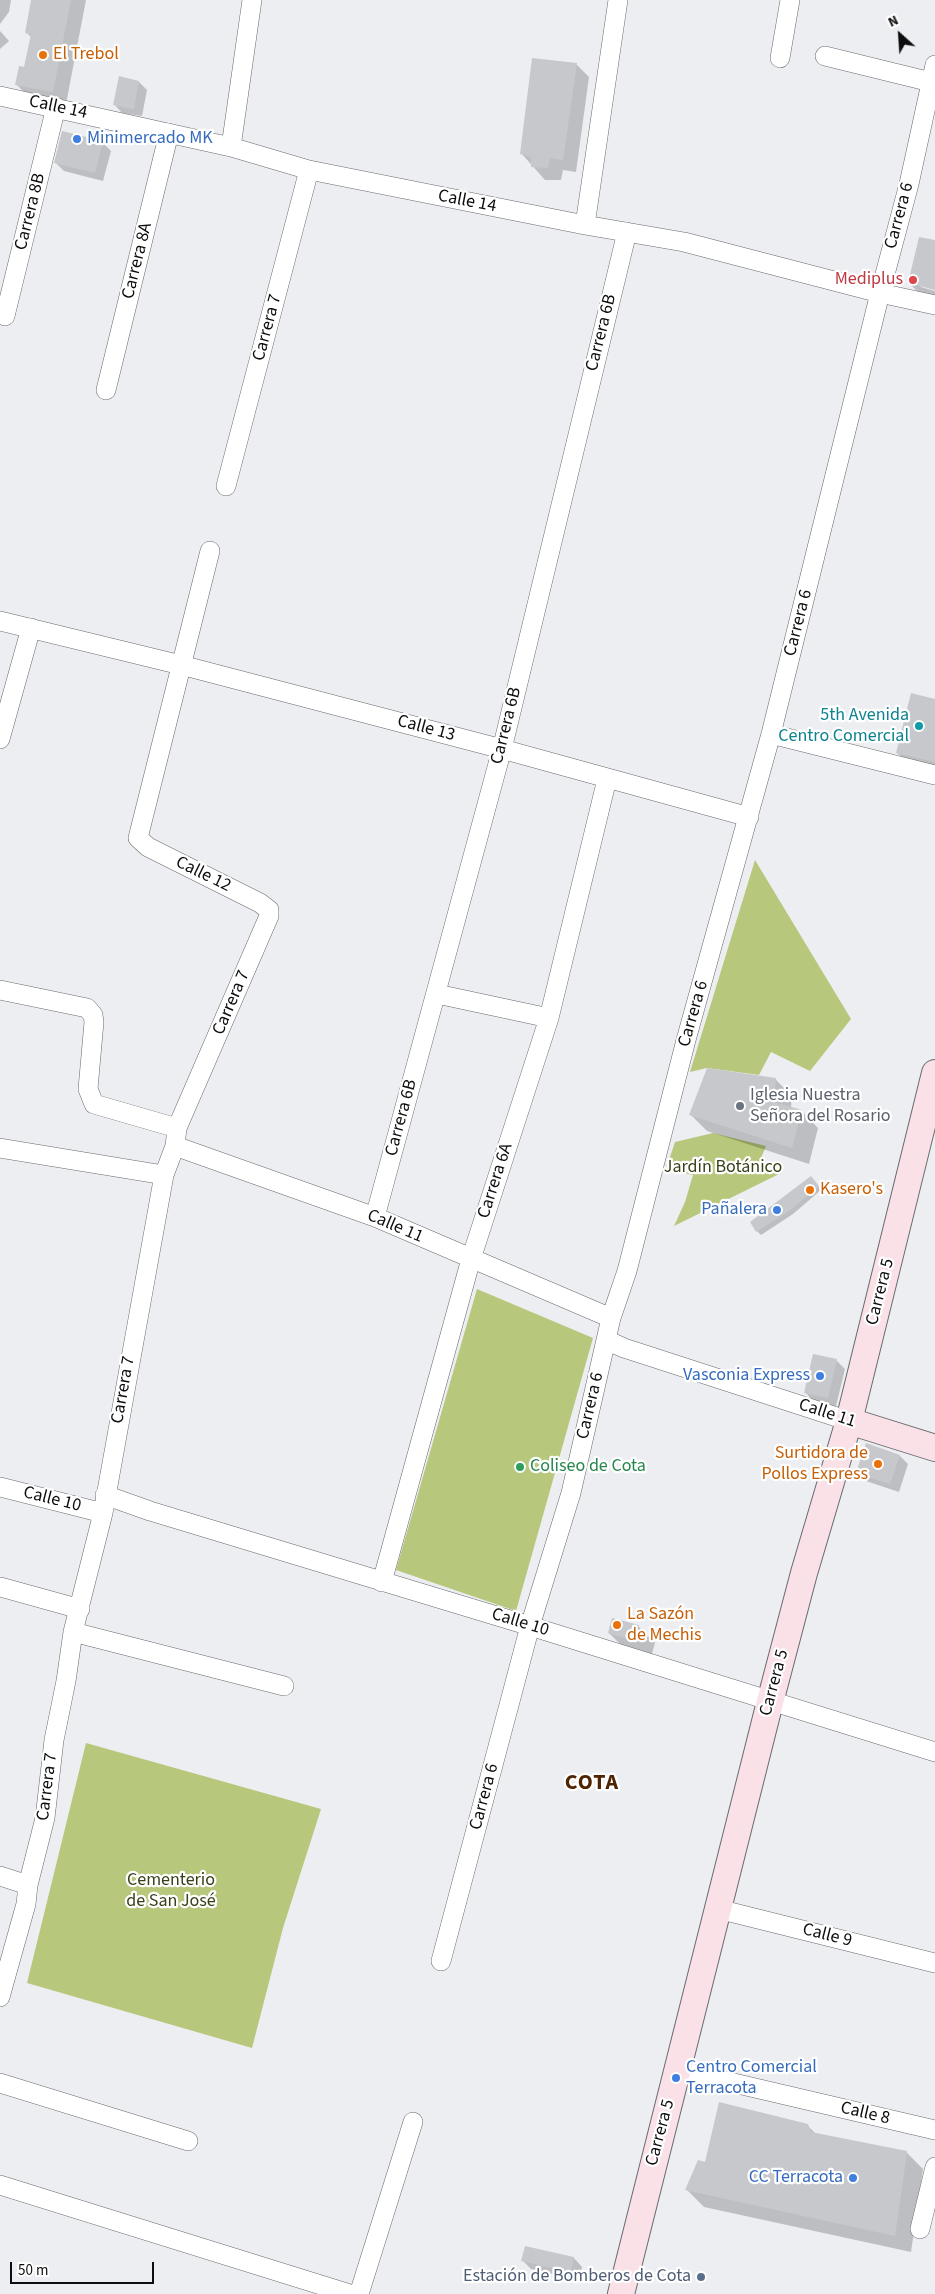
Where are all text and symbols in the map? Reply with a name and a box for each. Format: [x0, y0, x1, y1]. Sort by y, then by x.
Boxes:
north arrow [875, 10, 925, 60]
text: N [885, 10, 902, 33]
place label: El Trebol [53, 44, 119, 66]
marker: El Trebol [37, 49, 49, 61]
street label: Calle 14 [27, 91, 89, 125]
place label: Minimercado MK [87, 128, 213, 150]
marker: Minimercado MK [71, 133, 83, 145]
street label: Carrera 8B [11, 171, 51, 253]
street label: Carrera 6 [881, 180, 919, 252]
street label: Calle 14 [436, 186, 498, 218]
street label: Carrera 8A [118, 221, 158, 301]
place label: Mediplus [835, 269, 903, 291]
marker: Mediplus [907, 274, 919, 286]
street label: Carrera 7 [249, 292, 287, 364]
street label: Carrera 6B [582, 292, 622, 374]
street label: Carrera 6 [780, 587, 818, 659]
street label: Carrera 6B [487, 685, 527, 767]
place label: 5th Avenida Centro Comercial [778, 705, 909, 748]
street label: Calle 13 [395, 711, 457, 747]
marker: 5th Avenida Centro Comercial [913, 720, 925, 732]
street label: Calle 12 [172, 852, 234, 898]
street label: Carrera 7 [209, 967, 255, 1039]
street label: Carrera 6 [674, 978, 714, 1050]
street label: Carrera 6B [381, 1077, 423, 1159]
place label: Iglesia Nuestra Señora del Rosario [750, 1085, 891, 1128]
marker: Iglesia Nuestra Señora del Rosario [734, 1100, 746, 1112]
street label: Carrera 6A [474, 1141, 518, 1221]
park label: Jardín Botánico [664, 1157, 782, 1179]
place label: Kasero's [820, 1179, 883, 1201]
marker: Kasero's [804, 1184, 816, 1196]
place label: Pañalera [701, 1199, 767, 1221]
marker: Pañalera [771, 1204, 783, 1216]
street label: Calle 11 [364, 1206, 426, 1248]
street label: Carrera 5 [862, 1256, 900, 1328]
street label: Carrera 7 [107, 1355, 141, 1425]
place label: Vasconia Express [683, 1365, 810, 1387]
street label: Carrera 6 [573, 1370, 609, 1442]
marker: Vasconia Express [814, 1370, 826, 1382]
street label: Calle 11 [796, 1395, 858, 1433]
place label: Surtidora de Pollos Express [761, 1443, 868, 1486]
place label: Coliseo de Cota [530, 1456, 646, 1478]
marker: Surtidora de Pollos Express [872, 1458, 884, 1470]
marker: Coliseo de Cota [514, 1461, 526, 1473]
street label: Calle 10 [21, 1482, 83, 1518]
street label: Calle 10 [489, 1604, 551, 1642]
place label: La Sazón de Mechis [627, 1604, 702, 1646]
marker: La Sazón de Mechis [611, 1619, 623, 1631]
street label: Carrera 5 [756, 1647, 794, 1719]
street label: Carrera 7 [33, 1752, 63, 1822]
street label: Carrera 6 [466, 1761, 504, 1833]
district label: COTA [564, 1771, 620, 1797]
park label: Cementerio de San José [126, 1870, 216, 1912]
street label: Calle 9 [800, 1919, 854, 1953]
place label: Centro Comercial Terracota [686, 2057, 817, 2100]
marker: Centro Comercial Terracota [670, 2072, 682, 2084]
street label: Carrera 5 [642, 2097, 680, 2169]
street label: Calle 8 [838, 2098, 892, 2130]
place label: CC Terracota [749, 2167, 843, 2189]
marker: CC Terracota [847, 2172, 859, 2184]
scale bar [12, 2252, 156, 2284]
text: 50 m [18, 2260, 48, 2281]
place label: Estación de Bomberos de Cota [463, 2266, 691, 2288]
marker: Estación de Bomberos de Cota [695, 2271, 707, 2283]

